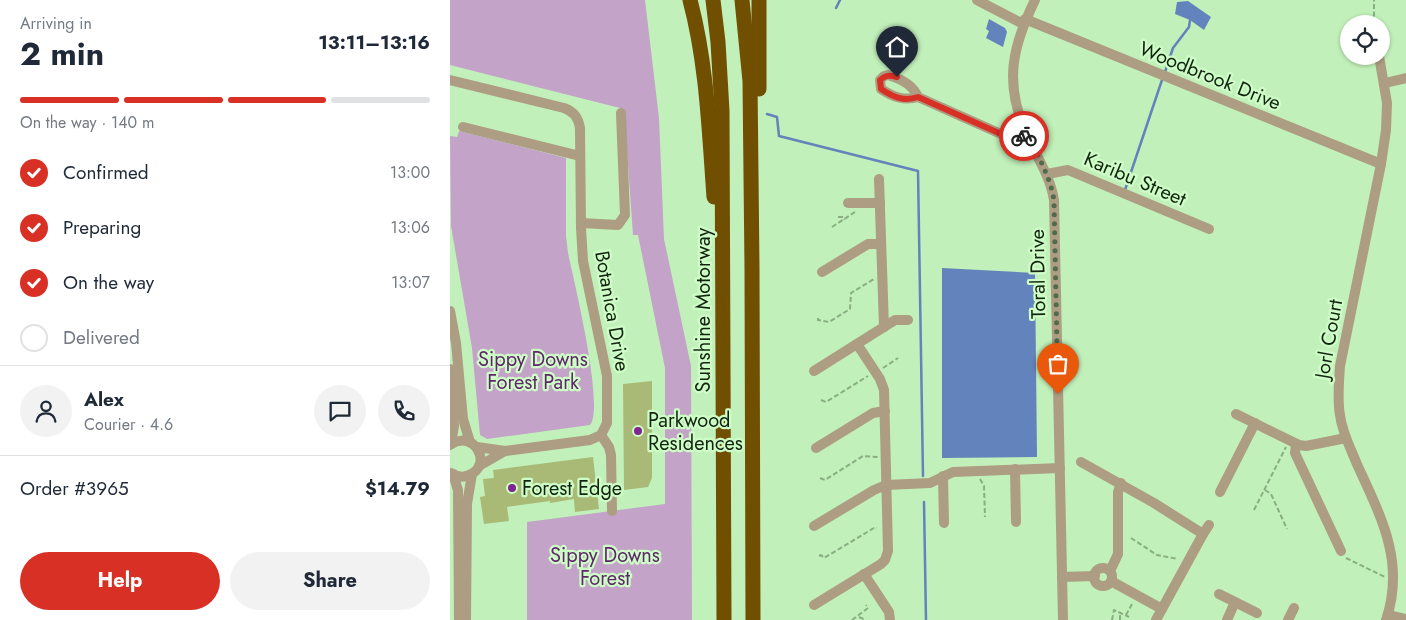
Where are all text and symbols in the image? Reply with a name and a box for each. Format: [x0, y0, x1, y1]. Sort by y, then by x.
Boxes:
text: Arriving in [20, 12, 92, 35]
map controls [1340, 15, 1390, 65]
button: locate [1340, 15, 1390, 65]
pin [876, 26, 918, 77]
text: 13:11–13:16 [318, 29, 430, 56]
text: 2 min [20, 31, 104, 77]
icon: home [883, 33, 911, 61]
street label: Woodbrook Drive [1135, 34, 1285, 118]
text: On the way · 140 m [20, 111, 154, 134]
courier [999, 111, 1049, 161]
icon: bike [1010, 122, 1038, 150]
street label: Karibu Street [1079, 144, 1191, 214]
icon: check [20, 159, 48, 187]
text: Confirmed [63, 159, 149, 186]
text: 13:00 [390, 161, 430, 184]
icon: check [20, 214, 48, 242]
text: Preparing [63, 214, 141, 241]
text: 13:06 [390, 216, 430, 239]
street label: Sunshine Motorway [689, 227, 718, 392]
street label: Toral Drive [1023, 229, 1053, 319]
street label: Botanica Drive [587, 248, 637, 374]
icon: check [20, 269, 48, 297]
text: On the way [63, 269, 154, 296]
text: 13:07 [391, 271, 430, 294]
street label: Jorl Court [1307, 297, 1350, 384]
text: Delivered [63, 324, 140, 351]
pin [1037, 343, 1079, 394]
park label: Sippy Downs Forest Park [478, 345, 588, 397]
icon: bag [1044, 350, 1072, 378]
button: person [20, 385, 72, 437]
button: chat [314, 385, 366, 437]
button: phone [378, 385, 430, 437]
text: Alex [84, 386, 124, 413]
place label: Parkwood Residences [648, 406, 743, 458]
text: Courier · 4.6 [84, 413, 173, 436]
marker: Parkwood Residences [632, 425, 644, 437]
place label: Forest Edge [522, 474, 622, 503]
text: Order #3965 [20, 475, 129, 502]
text: $14.79 [365, 475, 430, 502]
marker: Forest Edge [506, 482, 518, 494]
park label: Sippy Downs Forest [550, 541, 660, 593]
button: Help [20, 552, 220, 610]
button: Share [230, 552, 430, 610]

